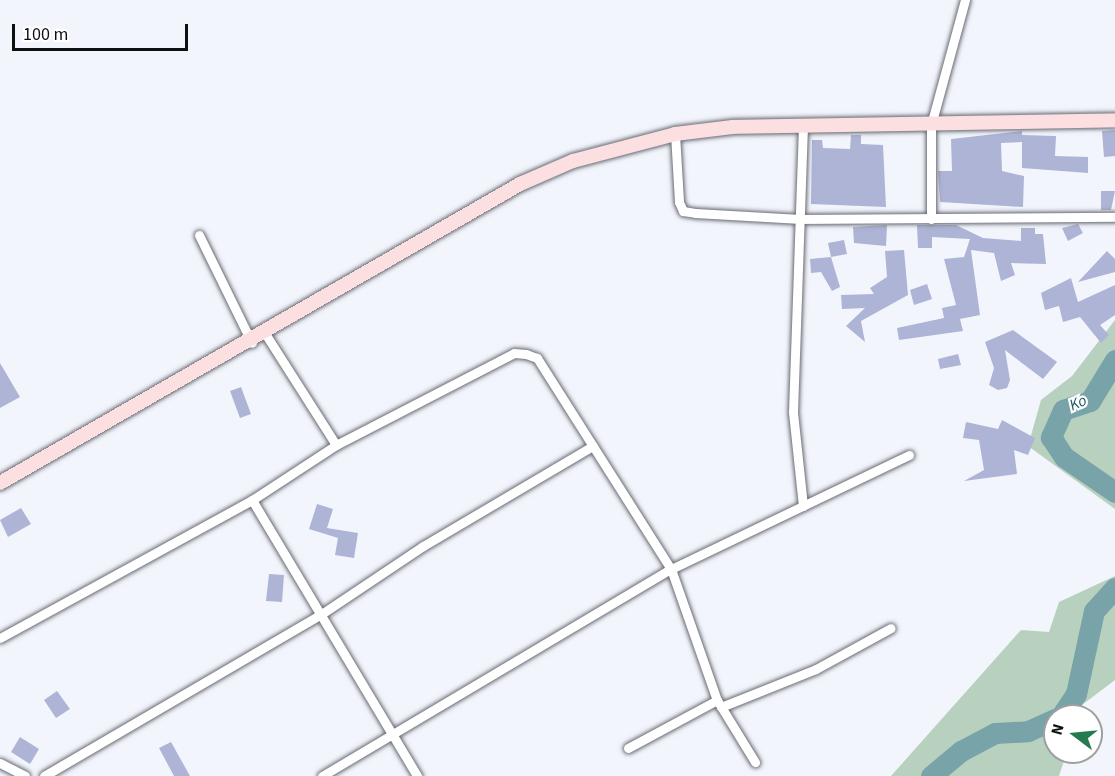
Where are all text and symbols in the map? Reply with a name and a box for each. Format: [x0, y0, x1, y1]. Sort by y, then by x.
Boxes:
scale bar [15, 12, 190, 50]
text: 100 m [23, 22, 68, 47]
water label: Ko [1066, 391, 1090, 415]
north arrow [1043, 704, 1103, 764]
text: N [1046, 721, 1070, 738]

